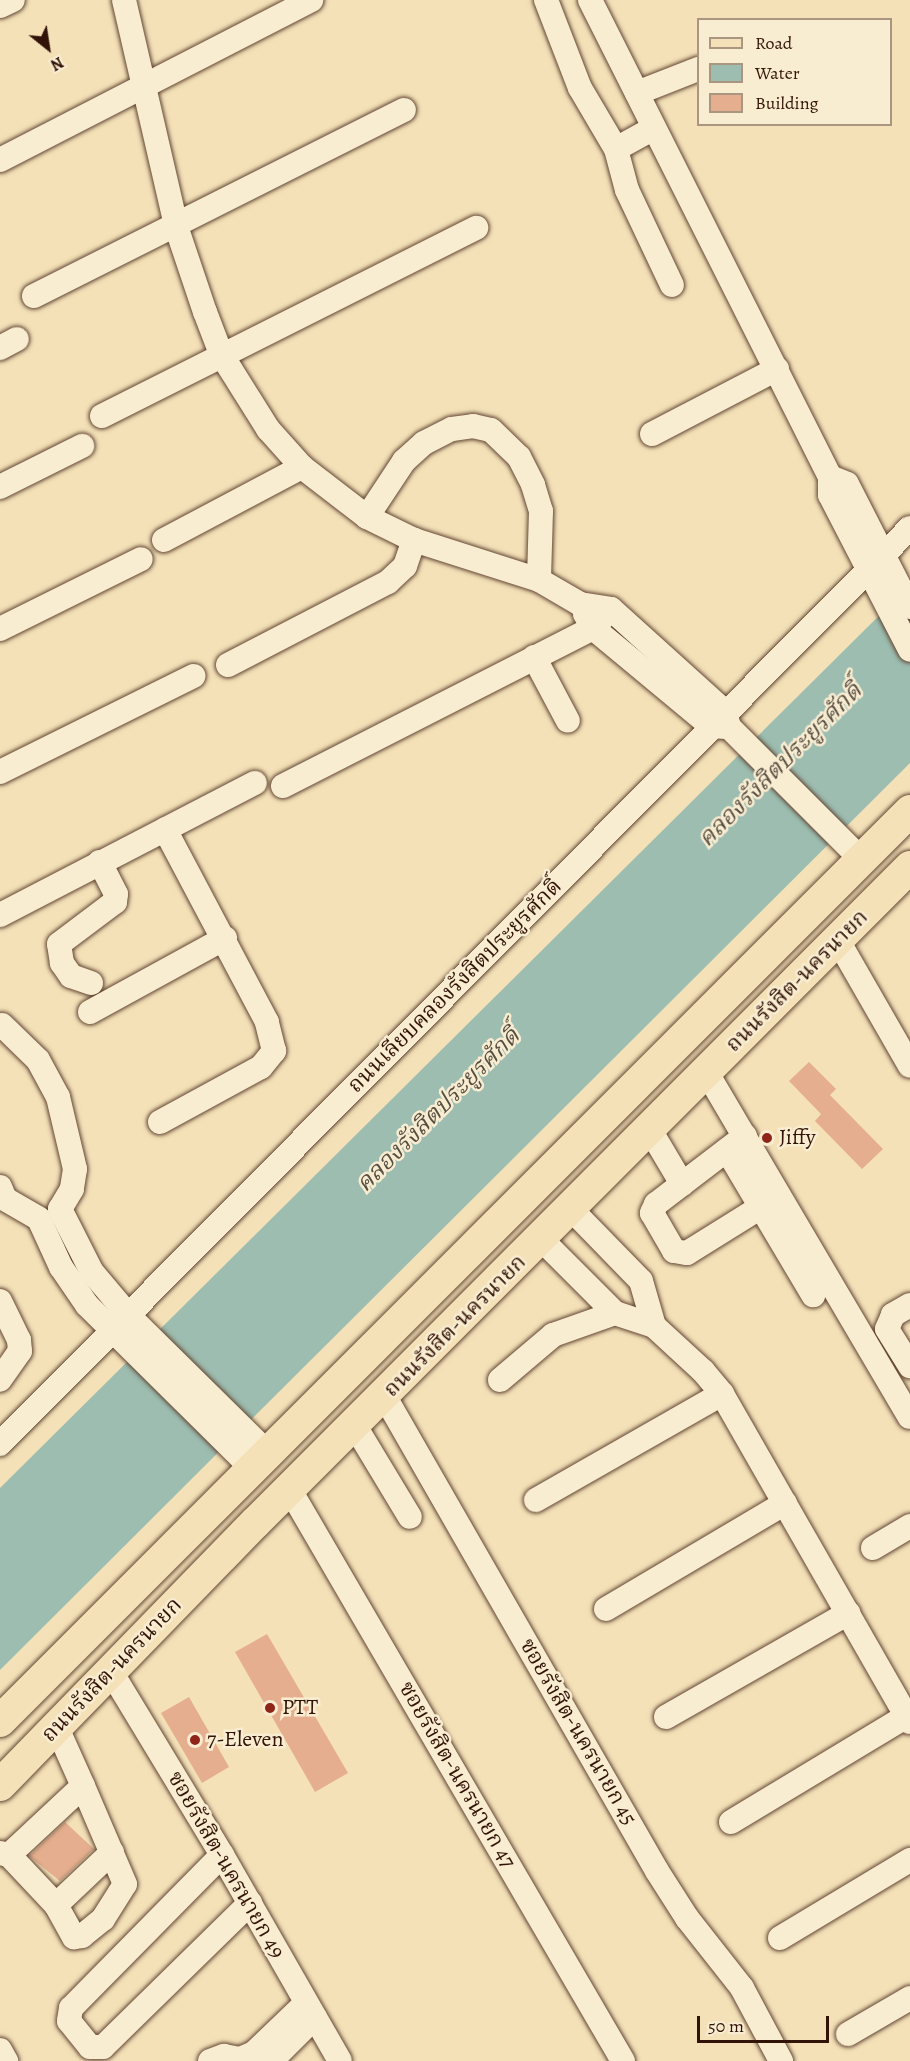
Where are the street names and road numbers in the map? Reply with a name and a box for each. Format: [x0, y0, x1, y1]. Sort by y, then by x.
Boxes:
street label: ถนนเลียบคลองรังสิตประยูรศักดิ์ [343, 874, 567, 1098]
street label: ถนนรังสิต-นครนายก [720, 904, 874, 1058]
street label: ถนนรังสิต-นครนายก [378, 1249, 532, 1403]
street label: ถนนรังสิต-นครนายก [36, 1592, 188, 1748]
street label: ซอยรังสิต-นครนายก 45 [514, 1634, 642, 1830]
street label: ซอยรังสิต-นครนายก 47 [393, 1677, 521, 1873]
street label: ซอยรังสิต-นครนายก 49 [162, 1767, 290, 1963]

